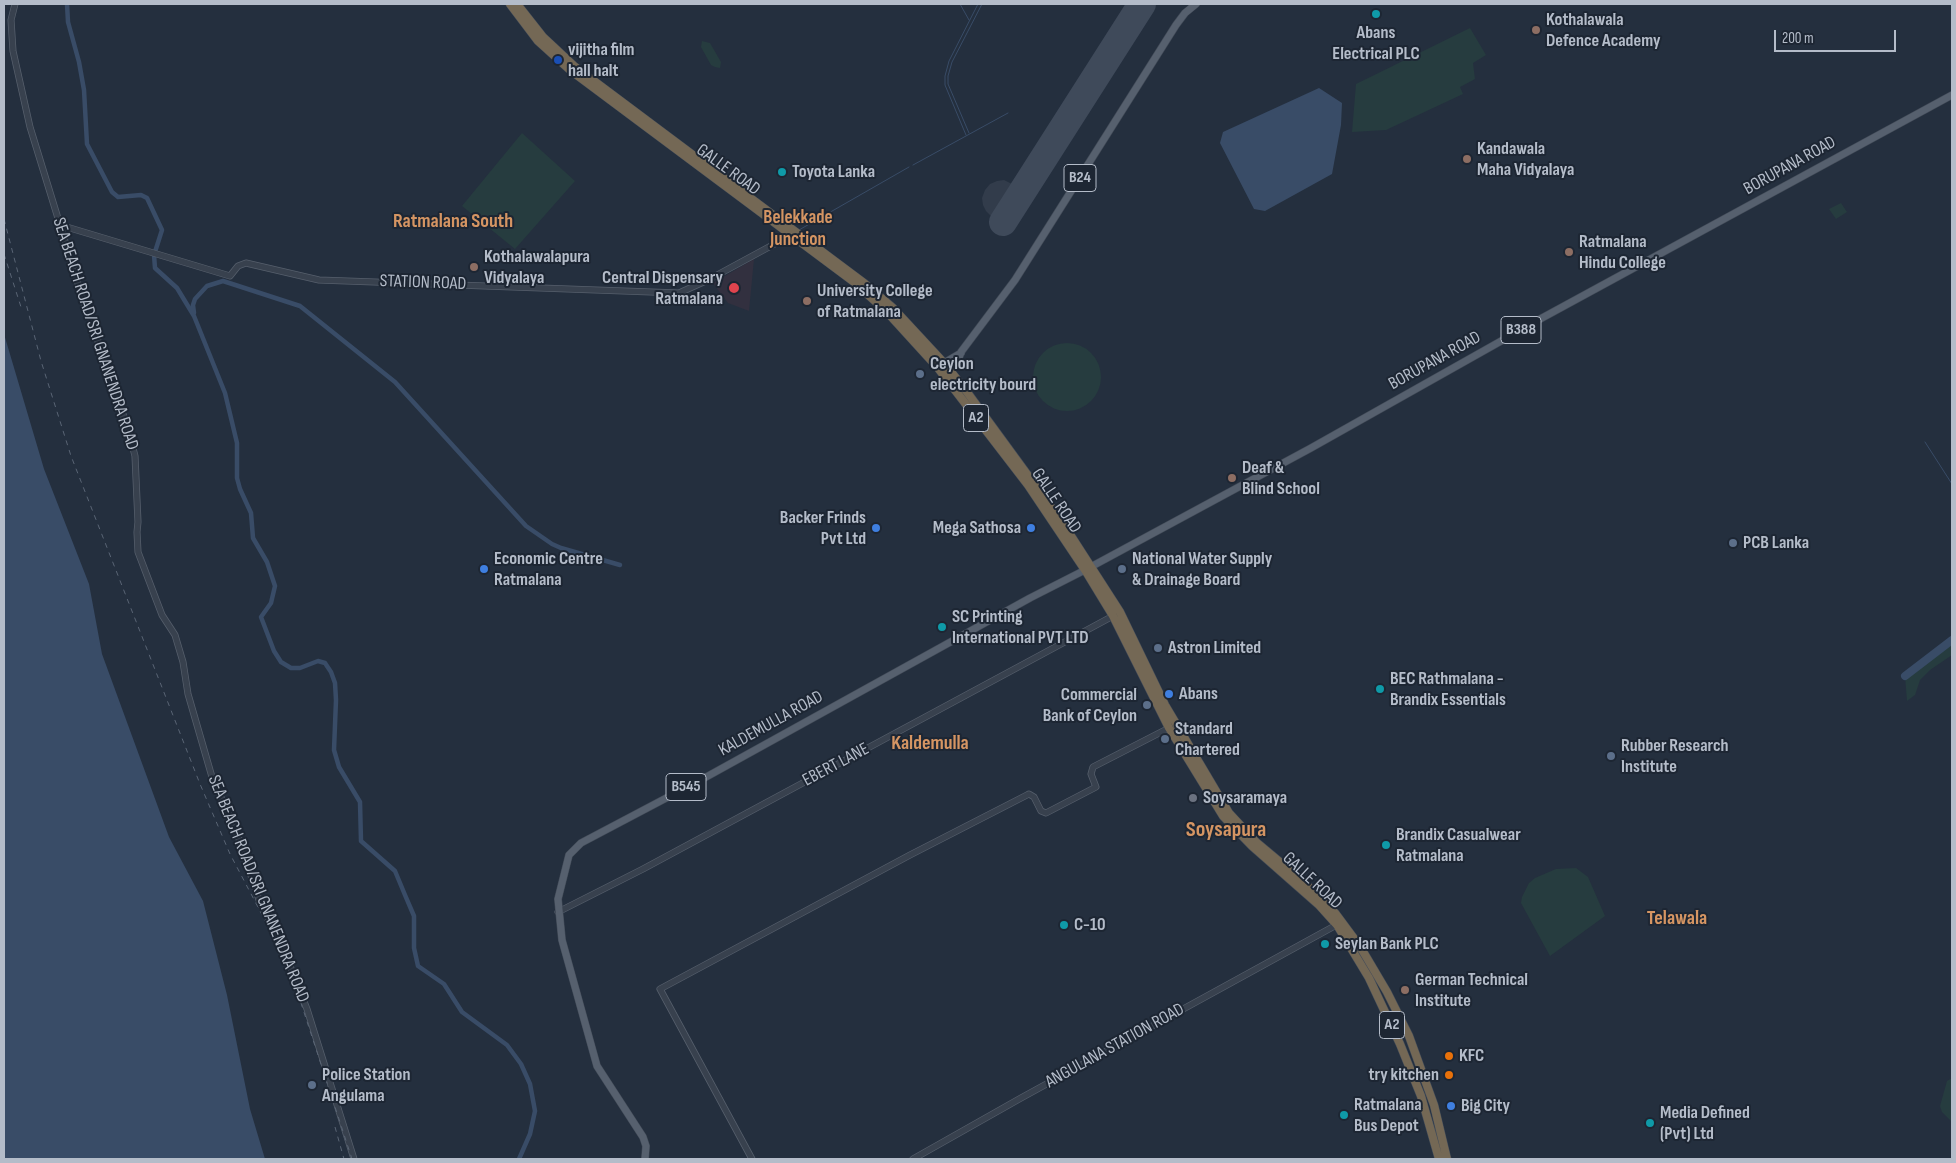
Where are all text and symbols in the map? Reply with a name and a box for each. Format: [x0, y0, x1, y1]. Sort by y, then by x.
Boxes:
marker: Abans Electrical PLC [1370, 8, 1382, 20]
place label: Kothalawala Defence Academy [1546, 9, 1661, 52]
scale bar [1776, 20, 1898, 52]
place label: Abans Electrical PLC [1332, 22, 1420, 64]
marker: Kothalawala Defence Academy [1530, 24, 1542, 36]
text: 200 m [1782, 29, 1814, 48]
place label: vijitha film hall halt [568, 39, 635, 82]
marker: vijitha film hall halt [552, 54, 564, 66]
street label: BORUPANA ROAD [1740, 132, 1840, 200]
place label: Kandawala Maha Vidyalaya [1477, 138, 1574, 180]
street label: GALLE ROAD [692, 140, 764, 200]
marker: Kandawala Maha Vidyalaya [1461, 153, 1473, 165]
place label: Toyota Lanka [792, 161, 875, 183]
road number: B24 [1064, 164, 1096, 192]
marker: Toyota Lanka [776, 166, 788, 178]
district label: Belekkade Junction [763, 207, 833, 251]
district label: Ratmalana South [393, 210, 513, 234]
street label: SEA BEACH ROAD/SRI GNANENDRA ROAD [47, 215, 143, 453]
place label: Ratmalana Hindu College [1579, 231, 1666, 274]
place label: Kothalawalapura Vidyalaya [484, 246, 590, 288]
marker: Ratmalana Hindu College [1563, 246, 1575, 258]
marker: Kothalawalapura Vidyalaya [468, 261, 480, 273]
place label: Central Dispensary Ratmalana [602, 267, 723, 310]
street label: STATION ROAD [379, 271, 467, 295]
place label: University College of Ratmalana [817, 280, 933, 322]
marker: Central Dispensary Ratmalana [727, 281, 741, 295]
marker: University College of Ratmalana [801, 295, 813, 307]
road number: B388 [1501, 316, 1541, 344]
street label: BORUPANA ROAD [1385, 327, 1485, 395]
place label: Ceylon electricity bourd [930, 353, 1036, 396]
marker: Ceylon electricity bourd [914, 368, 926, 380]
road number: A2 [964, 404, 988, 432]
place label: Deaf & Blind School [1242, 457, 1320, 499]
street label: GALLE ROAD [1026, 464, 1086, 538]
marker: Deaf & Blind School [1226, 472, 1238, 484]
place label: Backer Frinds Pvt Ltd [780, 507, 866, 550]
place label: Mega Sathosa [933, 517, 1021, 539]
marker: Backer Frinds Pvt Ltd [870, 522, 882, 534]
marker: Mega Sathosa [1025, 522, 1037, 534]
place label: PCB Lanka [1743, 532, 1809, 554]
marker: PCB Lanka [1727, 537, 1739, 549]
place label: Economic Centre Ratmalana [494, 548, 603, 590]
place label: National Water Supply & Drainage Board [1132, 548, 1272, 590]
marker: Economic Centre Ratmalana [478, 563, 490, 575]
marker: National Water Supply & Drainage Board [1116, 563, 1128, 575]
place label: SC Printing International PVT LTD [952, 606, 1089, 649]
marker: SC Printing International PVT LTD [936, 621, 948, 633]
place label: Astron Limited [1168, 637, 1261, 659]
marker: Astron Limited [1152, 642, 1164, 654]
place label: BEC Rathmalana - Brandix Essentials [1390, 668, 1506, 711]
place label: Abans [1179, 683, 1218, 705]
marker: BEC Rathmalana - Brandix Essentials [1374, 683, 1386, 695]
place label: Commercial Bank of Ceylon [1043, 684, 1137, 726]
street label: KALDEMULLA ROAD [715, 686, 827, 762]
marker: Abans [1163, 688, 1175, 700]
marker: Commercial Bank of Ceylon [1141, 699, 1153, 711]
place label: Standard Chartered [1175, 718, 1240, 761]
district label: Kaldemulla [891, 732, 969, 756]
marker: Standard Chartered [1159, 733, 1171, 745]
place label: Rubber Research Institute [1621, 735, 1729, 778]
street label: EBERT LANE [799, 739, 873, 791]
marker: Rubber Research Institute [1605, 750, 1617, 762]
street label: SEA BEACH ROAD/SRI GNANENDRA ROAD [202, 772, 314, 1006]
road number: B545 [666, 774, 706, 800]
place label: Soysaramaya [1203, 787, 1287, 809]
marker: Soysaramaya [1187, 792, 1199, 804]
district label: Soysapura [1186, 817, 1266, 843]
place label: Brandix Casualwear Ratmalana [1396, 824, 1521, 866]
marker: Brandix Casualwear Ratmalana [1380, 839, 1392, 851]
street label: GALLE ROAD [1278, 848, 1346, 914]
district label: Telawala [1647, 907, 1707, 931]
place label: C-10 [1074, 914, 1106, 936]
marker: C-10 [1058, 919, 1070, 931]
place label: Seylan Bank PLC [1335, 933, 1439, 955]
marker: Seylan Bank PLC [1319, 938, 1331, 950]
place label: German Technical Institute [1415, 969, 1528, 1012]
marker: German Technical Institute [1399, 984, 1411, 996]
street label: ANGULANA STATION ROAD [1042, 999, 1188, 1093]
road number: A2 [1380, 1012, 1404, 1038]
place label: KFC [1459, 1045, 1484, 1067]
marker: KFC [1443, 1050, 1455, 1062]
place label: Police Station Angulama [322, 1064, 410, 1106]
place label: try kitchen [1369, 1064, 1439, 1086]
marker: try kitchen [1443, 1069, 1455, 1081]
marker: Police Station Angulama [306, 1079, 318, 1091]
place label: Ratmalana Bus Depot [1354, 1094, 1422, 1136]
place label: Big City [1461, 1095, 1510, 1117]
marker: Big City [1445, 1100, 1457, 1112]
place label: Media Defined (Pvt) Ltd [1660, 1102, 1750, 1144]
marker: Ratmalana Bus Depot [1338, 1109, 1350, 1121]
marker: Media Defined (Pvt) Ltd [1644, 1117, 1656, 1129]

